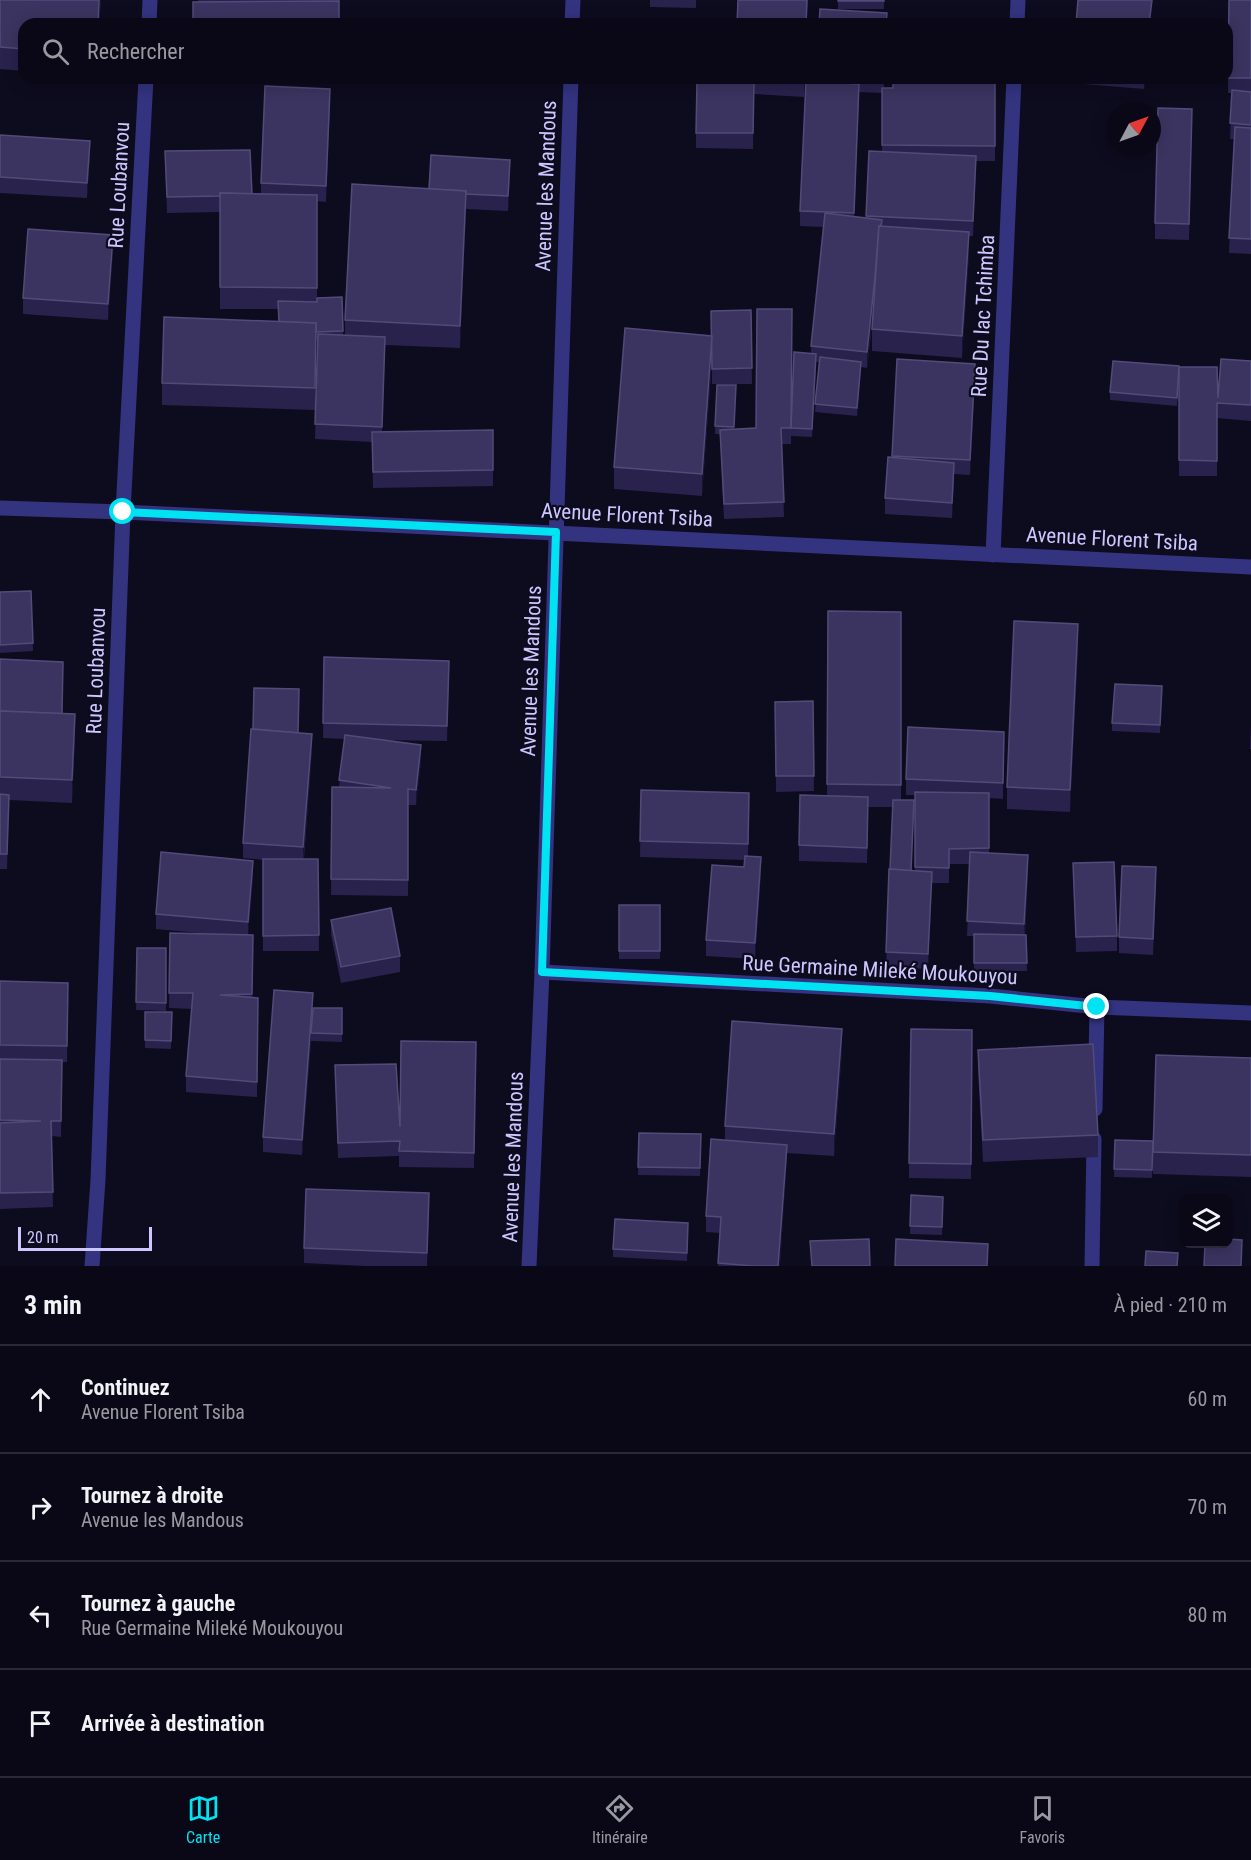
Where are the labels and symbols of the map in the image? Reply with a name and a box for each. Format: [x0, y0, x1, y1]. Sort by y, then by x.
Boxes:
street label: Avenue les Mandous [531, 100, 561, 272]
north arrow [1107, 102, 1161, 156]
street label: Rue Loubanvou [104, 121, 134, 249]
street label: Rue Du lac Tchimba [967, 234, 999, 398]
route start [109, 498, 135, 524]
street label: Avenue Florent Tsiba [540, 499, 714, 531]
street label: Avenue Florent Tsiba [1025, 523, 1199, 555]
street label: Avenue les Mandous [516, 585, 546, 757]
street label: Rue Loubanvou [82, 607, 110, 735]
street label: Rue Germaine Mileké Moukouyou [742, 951, 1018, 989]
route end [1083, 993, 1109, 1019]
street label: Avenue les Mandous [498, 1071, 528, 1243]
scale bar [18, 1224, 152, 1252]

